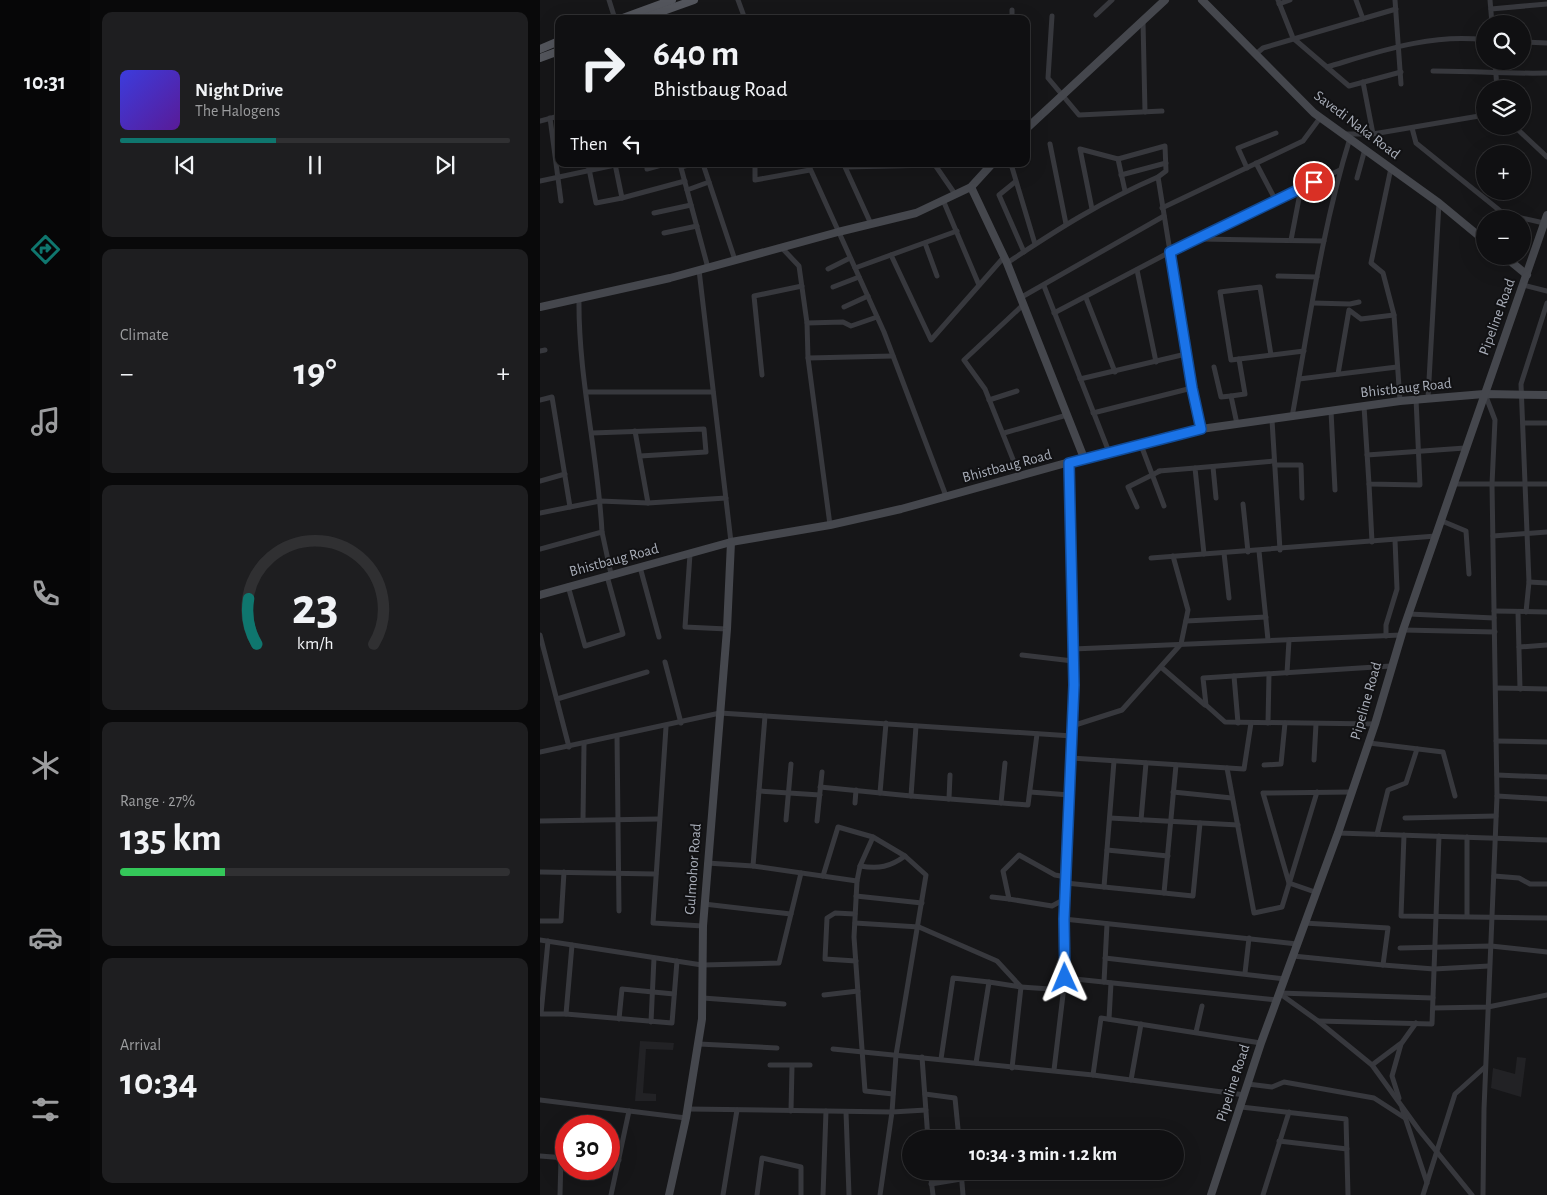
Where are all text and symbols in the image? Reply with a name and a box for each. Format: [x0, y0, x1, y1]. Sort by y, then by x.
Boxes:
map controls [1476, 15, 1531, 265]
button: search [1476, 15, 1531, 70]
icon: right [570, 35, 635, 100]
text: 640 m [653, 37, 739, 72]
text: 10:31 [24, 71, 66, 93]
text: Bhistbaug Road [653, 78, 788, 100]
button: layers [1476, 80, 1531, 135]
text: Night Drive [195, 81, 283, 100]
street label: Savedi Naka Road [1311, 88, 1403, 162]
text: The Halogens [195, 103, 280, 119]
icon: left [618, 130, 646, 158]
text: Then [570, 135, 608, 154]
button: + [1476, 145, 1531, 200]
icon: previous [171, 151, 199, 179]
icon: pause [301, 151, 329, 179]
icon: next [431, 151, 459, 179]
pin [1293, 161, 1335, 203]
icon: arrive [1300, 168, 1328, 196]
button: − [1476, 210, 1531, 265]
icon: directions [28, 232, 63, 267]
street label: Pipeline Road [1476, 276, 1518, 357]
text: Climate [120, 327, 169, 343]
text: 19° [293, 354, 337, 392]
text: − [120, 360, 133, 388]
text: + [497, 360, 510, 388]
street label: Bhistbaug Road [1360, 376, 1453, 400]
icon: music [28, 404, 63, 439]
street label: Bhistbaug Road [961, 447, 1053, 485]
street label: Bhistbaug Road [568, 541, 660, 579]
icon: phone [28, 576, 63, 611]
text: 23 [292, 581, 338, 633]
text: km/h [297, 635, 333, 653]
street label: Pipeline Road [1348, 660, 1384, 742]
icon: climate [28, 748, 63, 783]
text: Range · 27% [120, 793, 195, 809]
text: 135 km [120, 820, 222, 858]
street label: Gulmohor Road [682, 823, 704, 915]
icon: car [28, 920, 63, 955]
position arrow [1038, 951, 1090, 1003]
text: Arrival [120, 1037, 161, 1053]
street label: Pipeline Road [1213, 1042, 1253, 1123]
text: 10:34 [120, 1064, 198, 1102]
icon: filters [28, 1092, 63, 1127]
speed limit sign: 30 [555, 1115, 620, 1180]
text: 10:34 · 3 min · 1.2 km [969, 1145, 1117, 1164]

